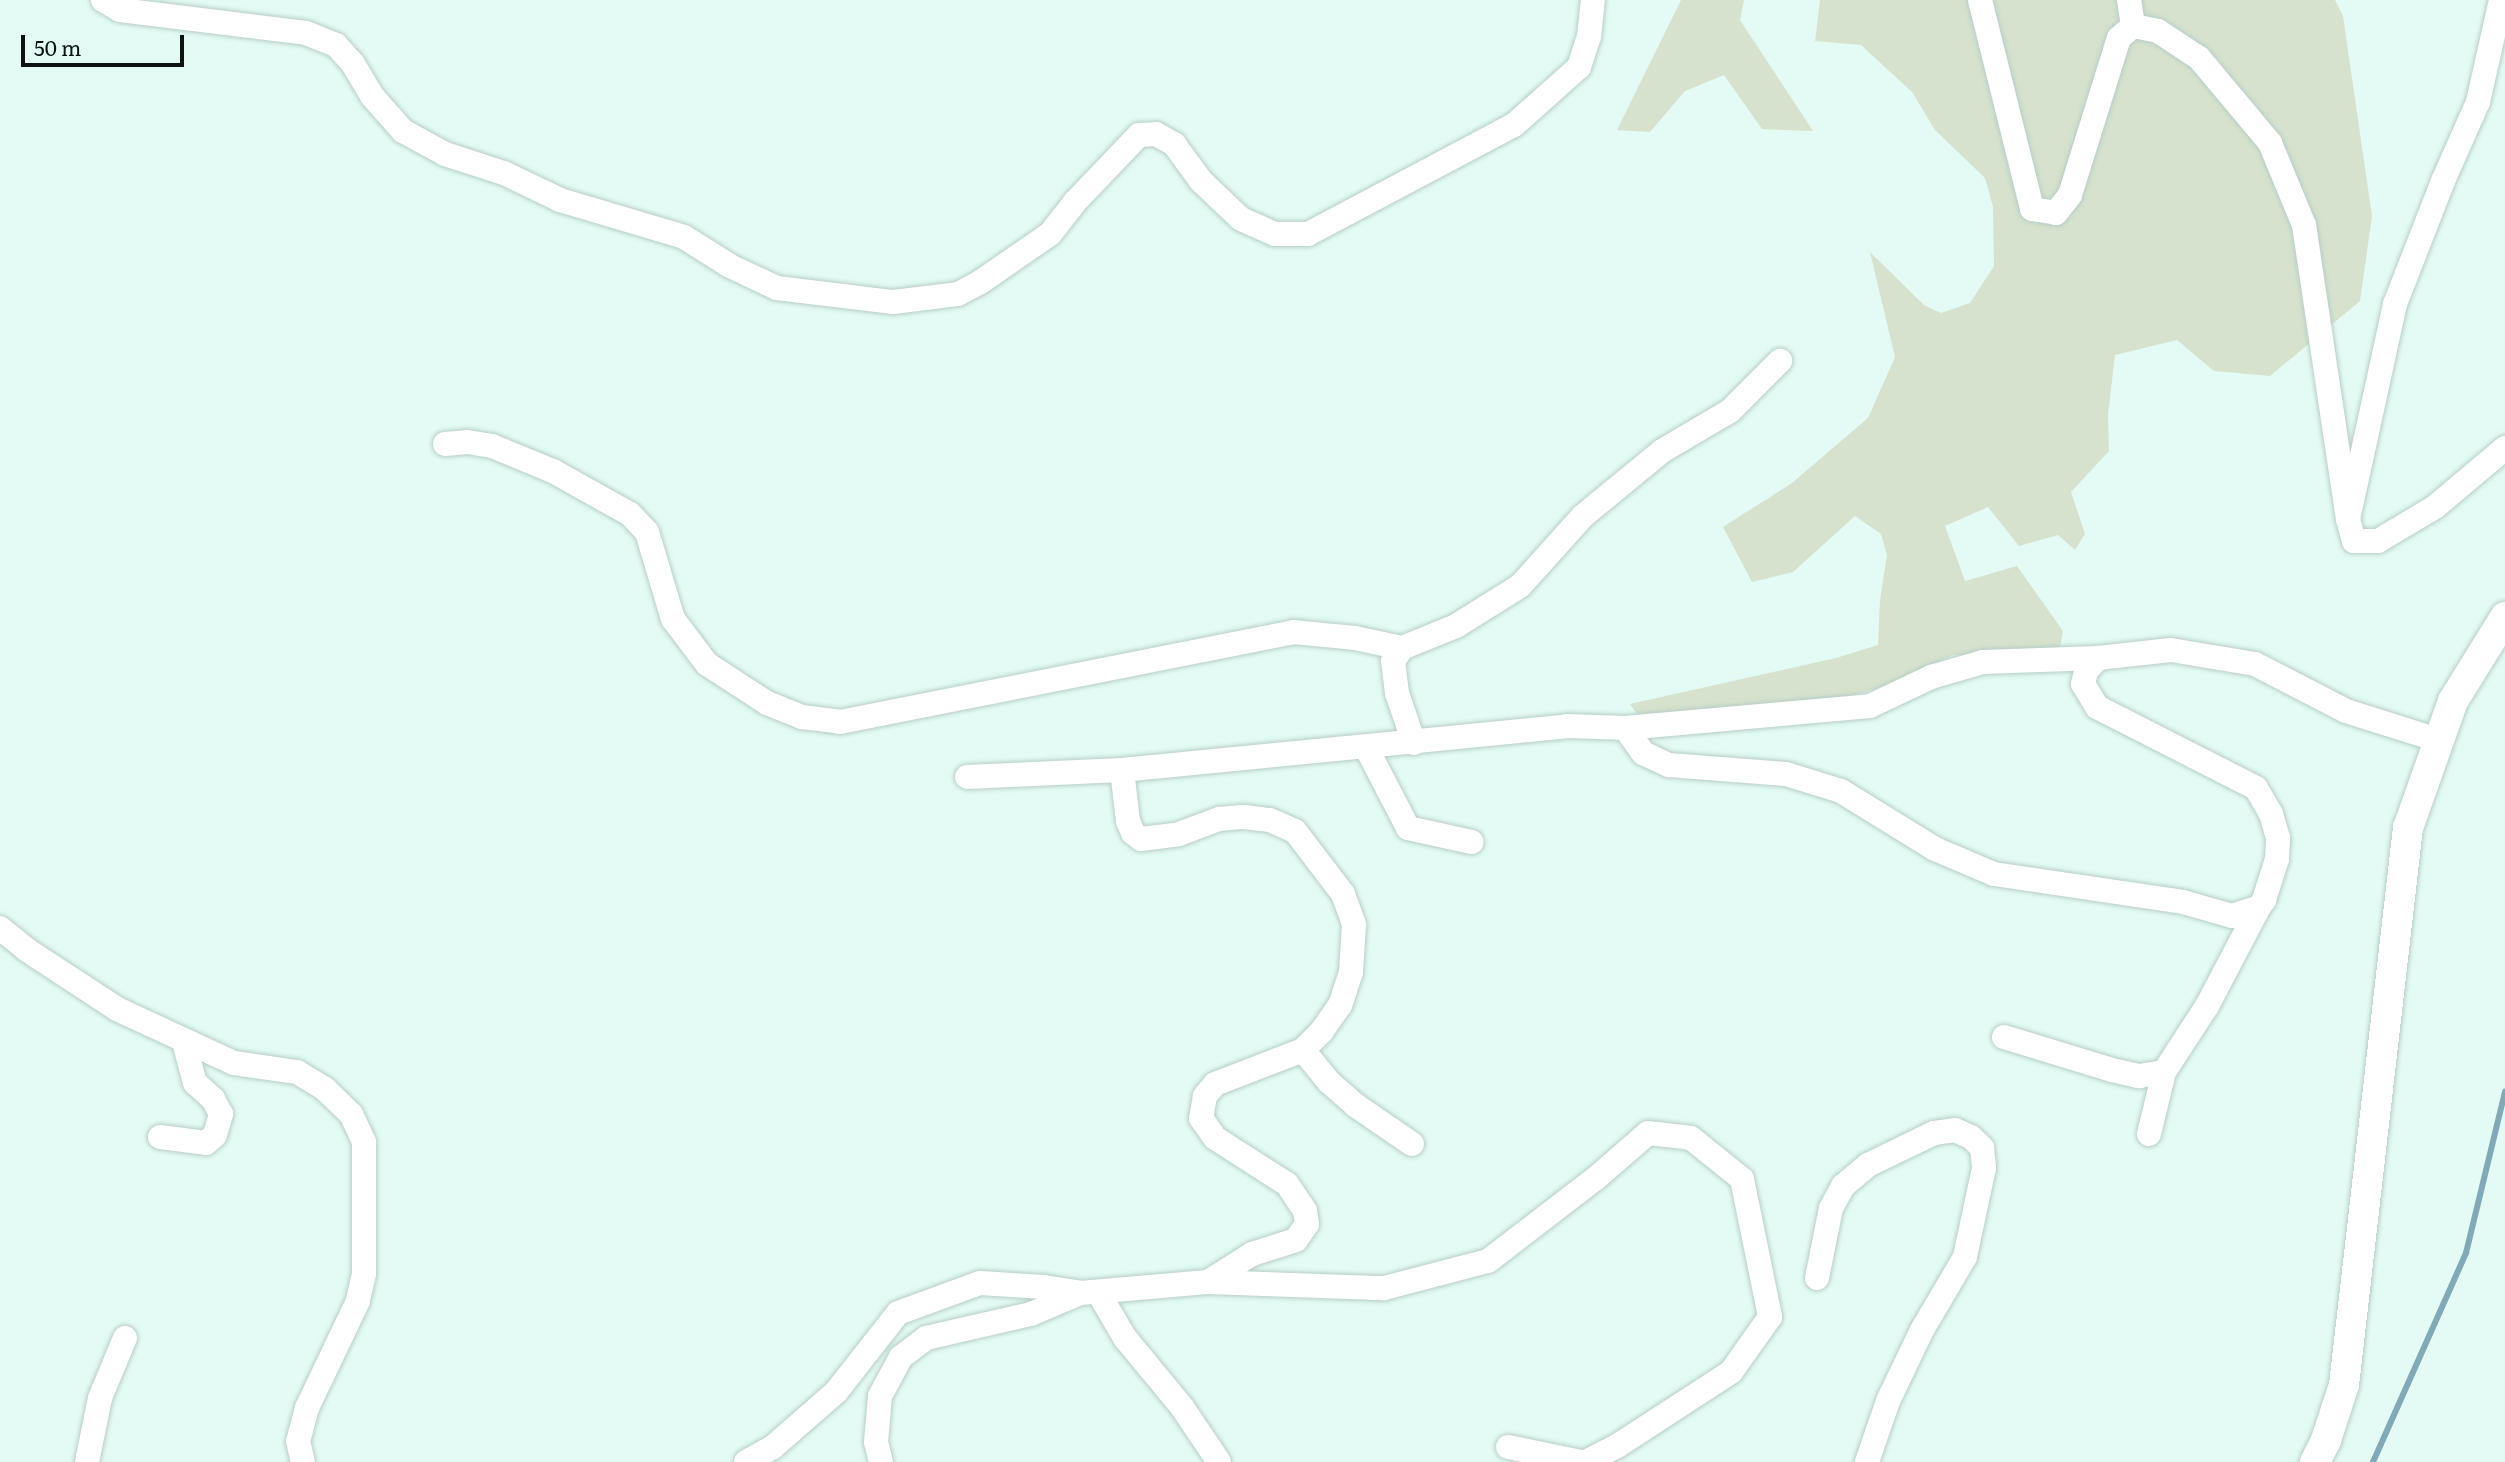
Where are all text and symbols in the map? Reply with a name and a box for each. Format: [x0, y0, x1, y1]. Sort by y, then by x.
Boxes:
scale bar [24, 21, 187, 65]
text: 50 m [34, 31, 81, 62]

